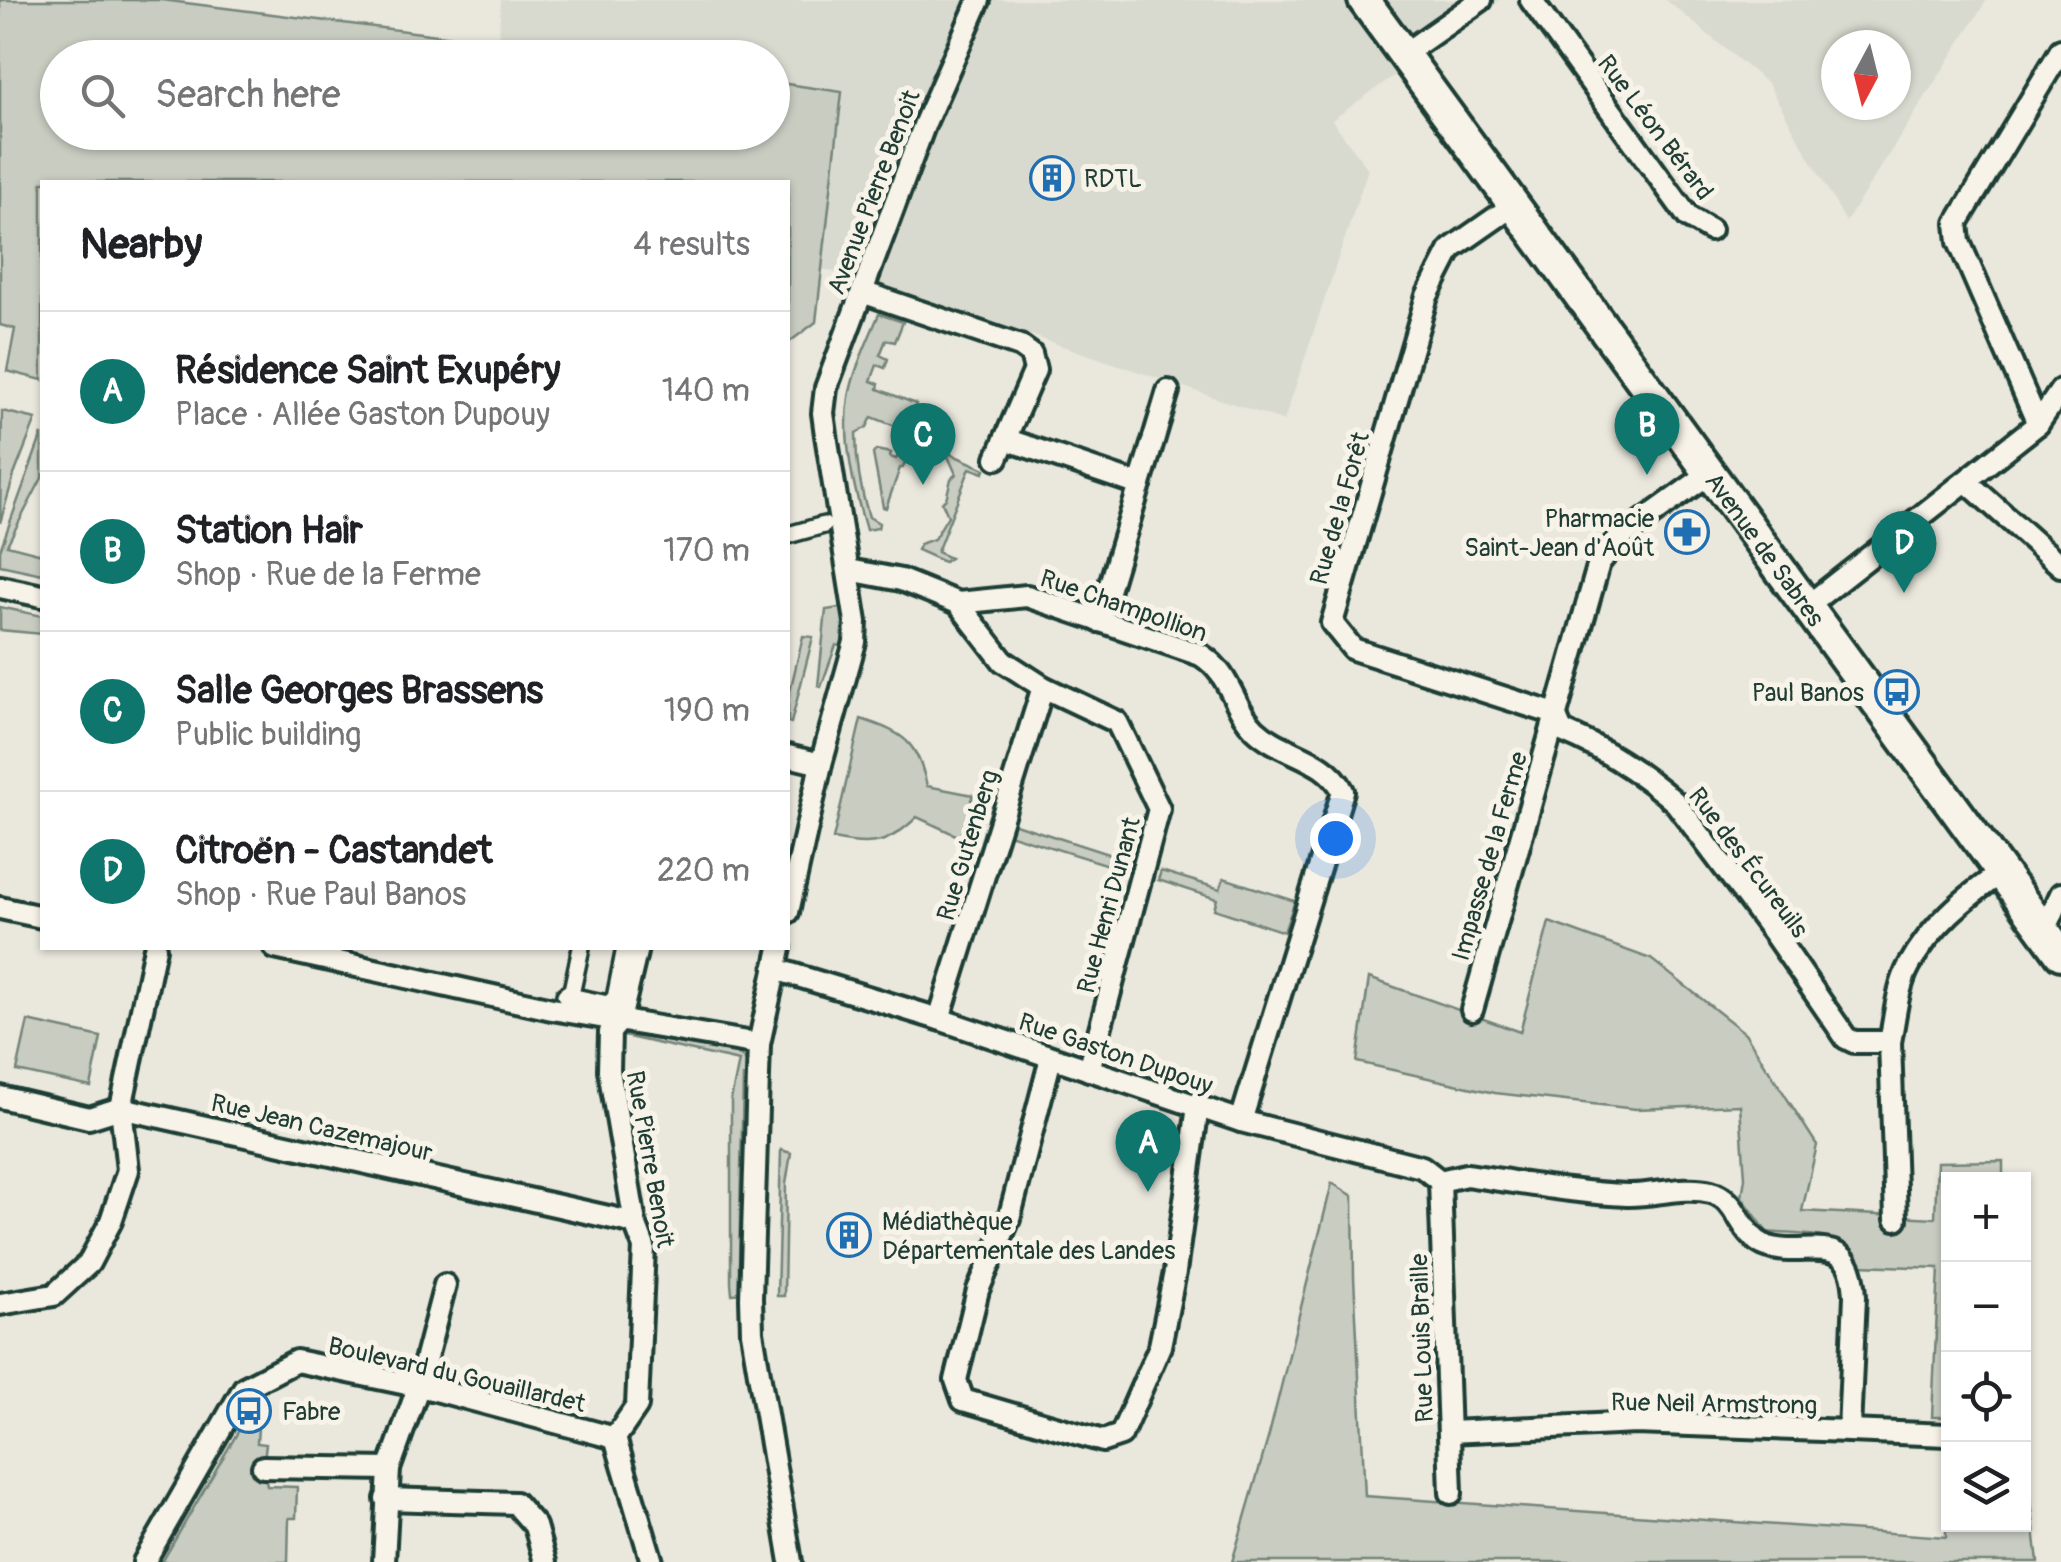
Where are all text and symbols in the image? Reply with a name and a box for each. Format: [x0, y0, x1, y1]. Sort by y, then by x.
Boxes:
north arrow [1821, 30, 1911, 120]
search box [40, 40, 790, 150]
street label: Rue Léon Bérard [1590, 49, 1719, 207]
icon: search [75, 68, 130, 123]
text: Search here [155, 71, 341, 119]
street label: Avenue Pierre Benoit [821, 85, 928, 299]
building icon: RDTL [1029, 155, 1075, 201]
place label: RDTL [1084, 164, 1142, 195]
text: Nearby [80, 219, 202, 271]
text: 4 results [633, 225, 750, 265]
text: Résidence Saint Exupéry [175, 347, 561, 395]
text: A [102, 371, 123, 411]
text: 140 m [662, 371, 750, 411]
pin: B [1614, 392, 1680, 475]
text: Place · Allée Gaston Dupouy [175, 395, 550, 435]
pin: C [890, 402, 956, 485]
street label: Rue de la Forêt [1304, 428, 1377, 588]
street label: Avenue de Sabres [1697, 467, 1830, 633]
place label: Pharmacie Saint-Jean d'Août [1464, 504, 1655, 564]
text: Station Hair [175, 507, 363, 555]
pharmacy icon: Pharmacie Saint-Jean d'Août [1664, 509, 1710, 555]
pin: D [1872, 510, 1936, 593]
text: B [103, 531, 122, 571]
text: 170 m [663, 531, 750, 571]
text: Shop · Rue de la Ferme [175, 555, 481, 595]
street label: Rue Champollion [1036, 563, 1211, 650]
text: Salle Georges Brassens [175, 667, 543, 715]
bus stop icon: Paul Banos [1874, 669, 1920, 715]
place label: Paul Banos [1752, 678, 1864, 709]
text: C [103, 691, 122, 731]
text: 190 m [664, 691, 750, 731]
text: Public building [175, 715, 361, 755]
street label: Impasse de la Ferme [1446, 748, 1535, 965]
street label: Rue Gutenberg [931, 766, 1006, 925]
street label: Rue des Écureuils [1681, 781, 1815, 944]
street label: Rue Henri Dunant [1071, 813, 1148, 997]
your location [1310, 813, 1361, 864]
text: Citroën - Castandet [175, 827, 493, 875]
text: D [102, 851, 123, 891]
text: 220 m [657, 851, 750, 891]
text: Shop · Rue Paul Banos [175, 875, 466, 915]
street label: Rue Gaston Dupouy [1014, 1007, 1217, 1102]
street label: Rue Pierre Benoit [619, 1068, 680, 1251]
street label: Rue Jean Cazemajour [208, 1088, 435, 1169]
pin: A [1116, 1110, 1180, 1192]
map controls [1941, 1172, 2031, 1532]
button: + [1941, 1172, 2031, 1262]
place label: Médiathèque Départementale des Landes [882, 1207, 1175, 1267]
building icon: Médiathèque Départementale des Landes [826, 1212, 872, 1258]
street label: Rue Louis Braille [1404, 1252, 1441, 1423]
button: − [1941, 1262, 2031, 1352]
street label: Boulevard du Gouaillardet [325, 1331, 589, 1420]
button: locate [1941, 1352, 2031, 1442]
street label: Rue Neil Armstrong [1611, 1387, 1817, 1422]
bus stop icon: Fabre [226, 1388, 272, 1434]
place label: Fabre [282, 1397, 341, 1428]
button: layers [1941, 1442, 2031, 1532]

